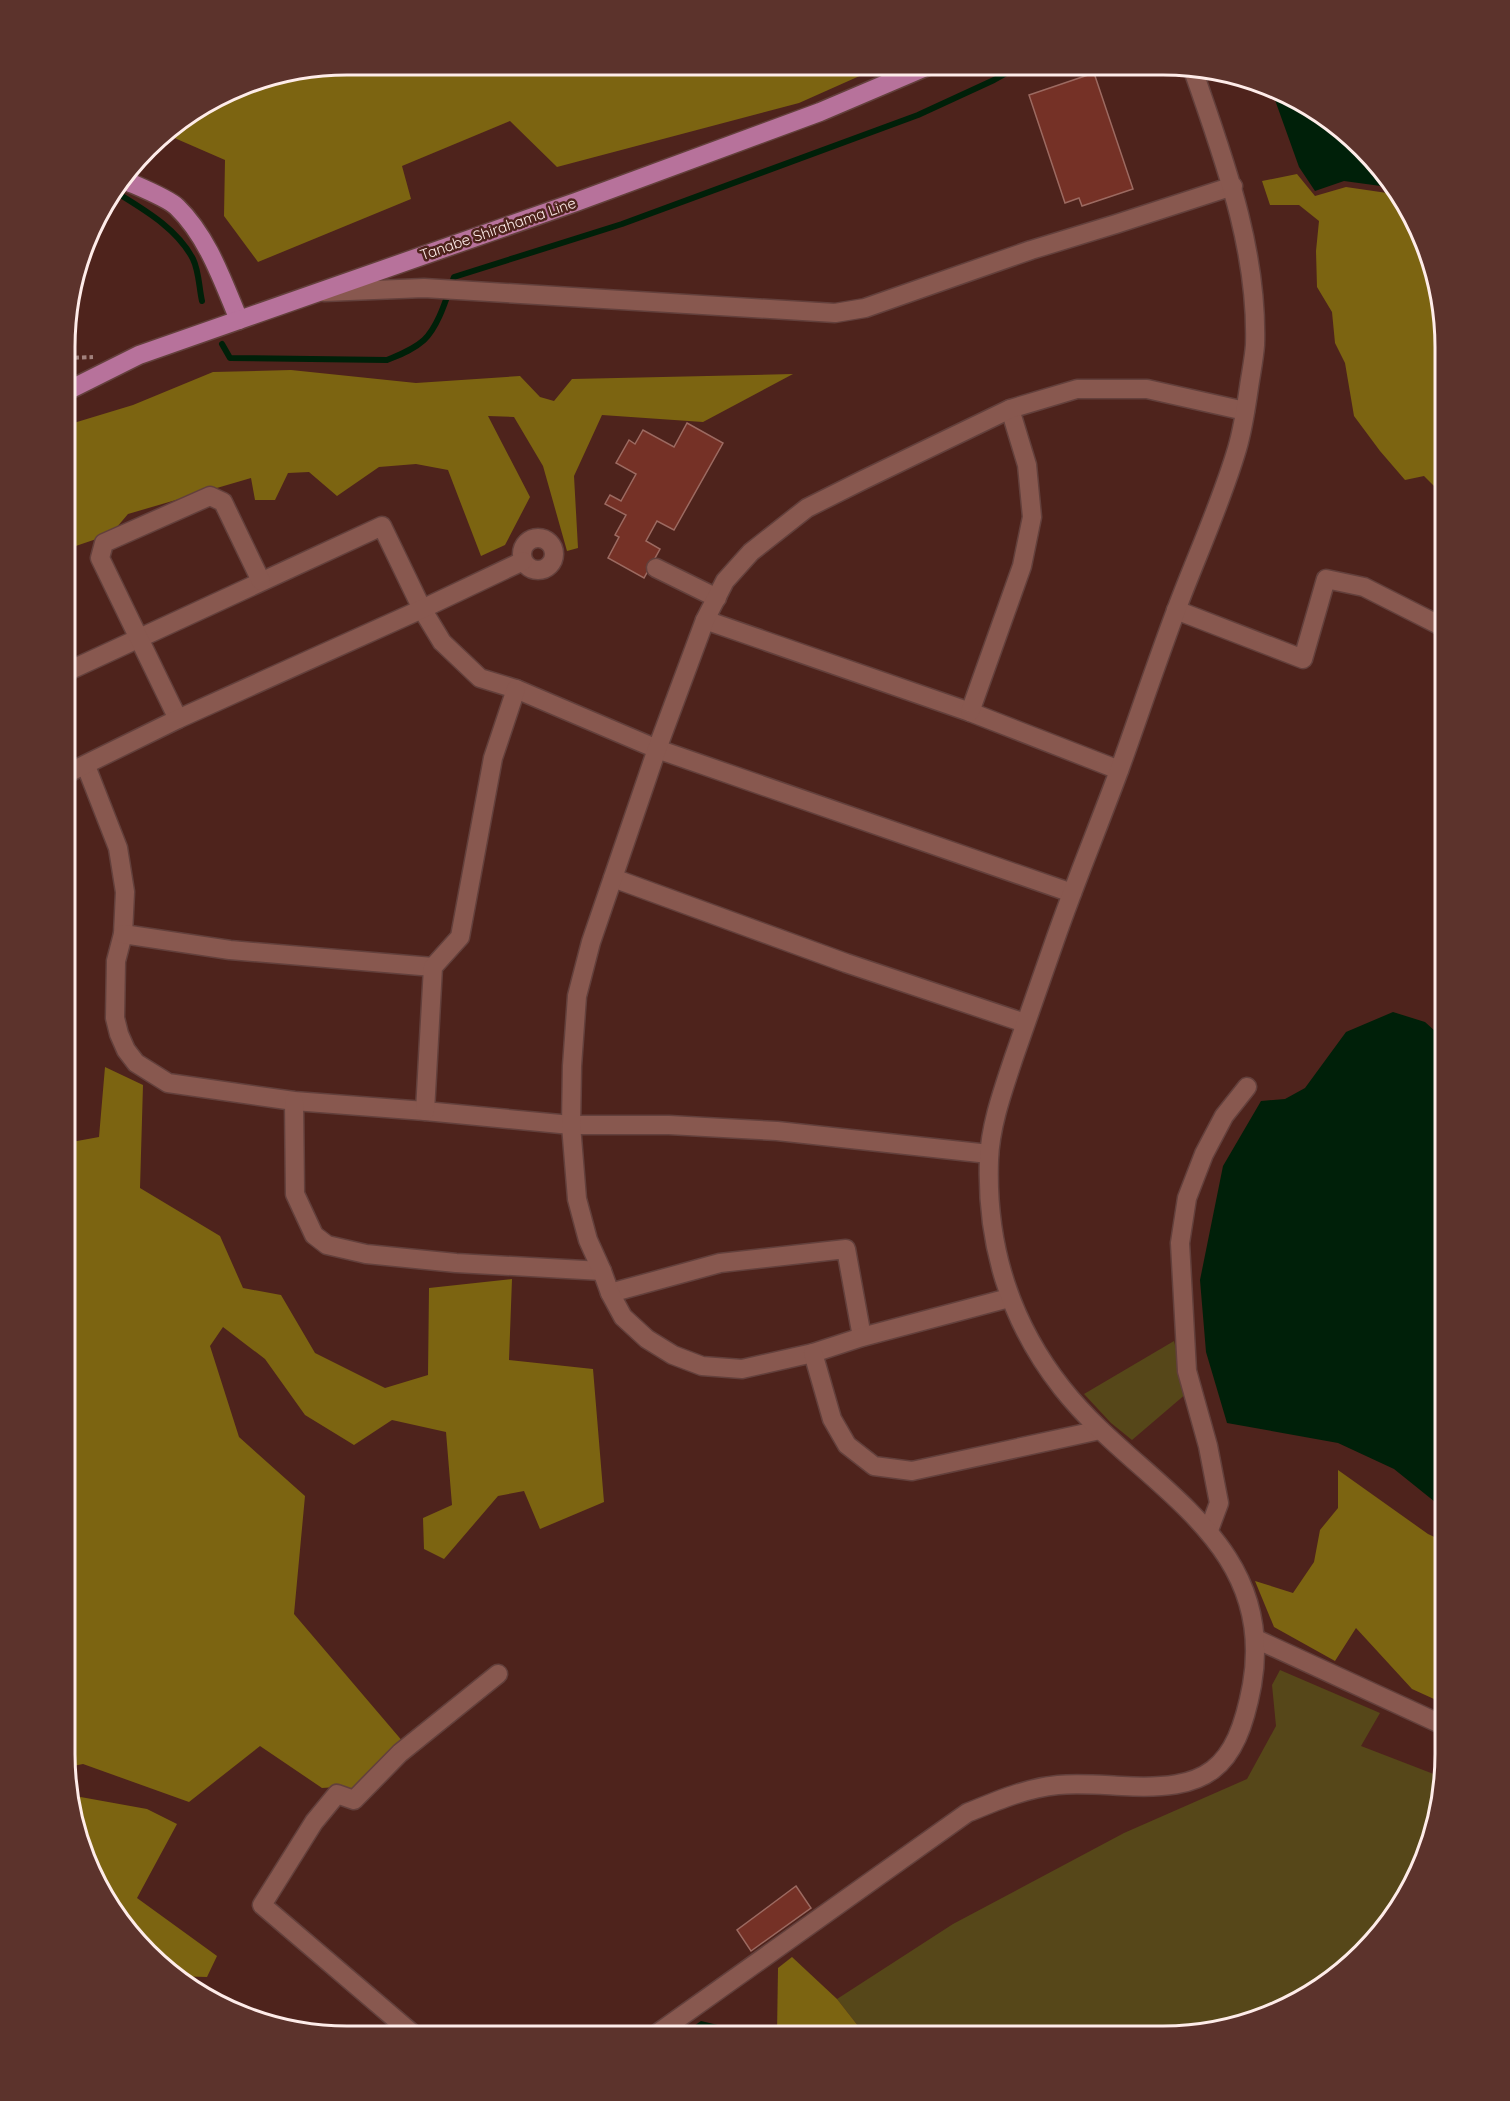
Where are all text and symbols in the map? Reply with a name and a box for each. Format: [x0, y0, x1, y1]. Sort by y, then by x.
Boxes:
street label: Tanabe Shirahama Line [417, 193, 578, 264]

